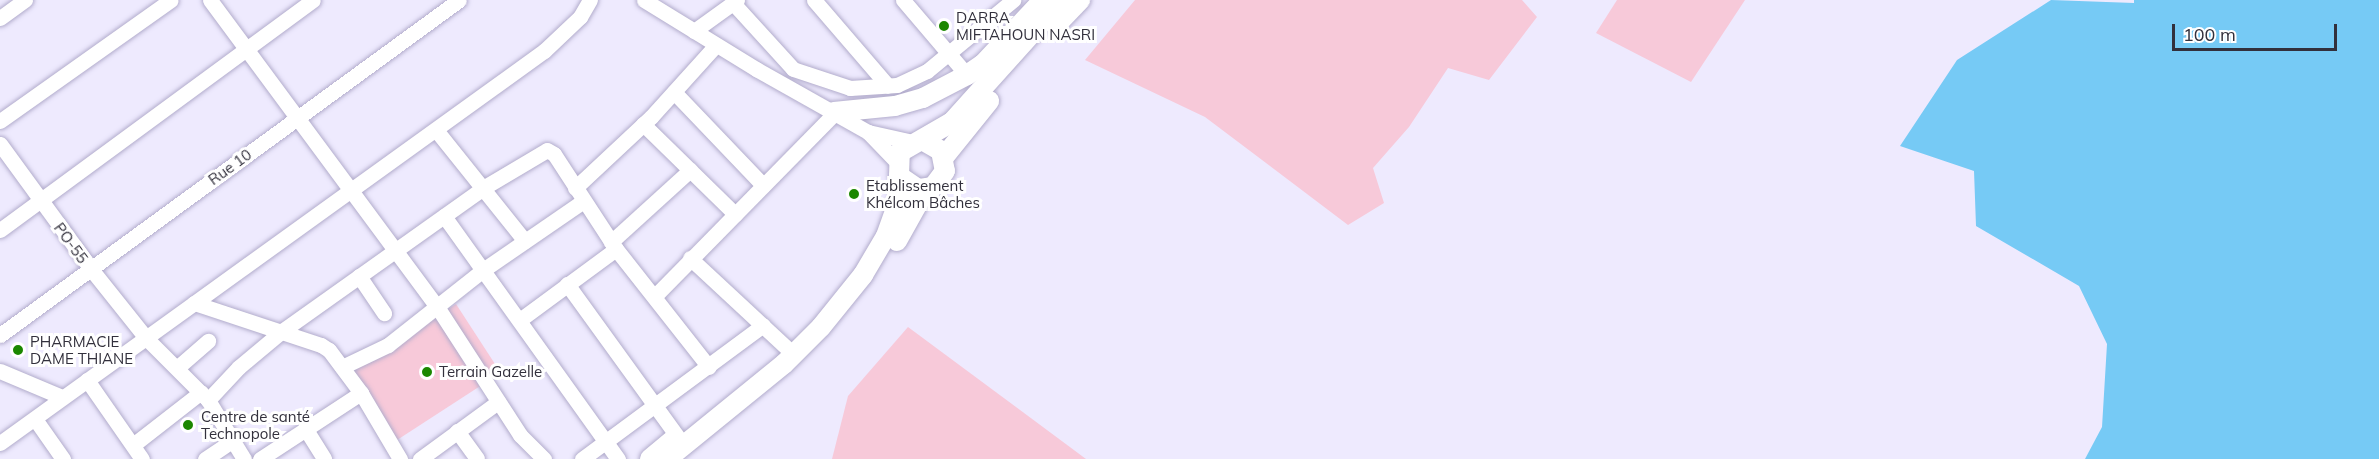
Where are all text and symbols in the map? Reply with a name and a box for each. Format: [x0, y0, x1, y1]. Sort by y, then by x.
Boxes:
place label: DARRA MIFTAHOUN NASRI [956, 8, 1095, 43]
scale bar [2175, 12, 2340, 50]
marker: DARRA MIFTAHOUN NASRI [937, 19, 951, 33]
text: 100 m [2183, 23, 2236, 46]
street label: Rue 10 [205, 145, 255, 189]
place label: Etablissement Khélcom Bâches [866, 176, 980, 211]
marker: Etablissement Khélcom Bâches [847, 187, 861, 201]
street label: PO-55 [50, 219, 92, 267]
place label: PHARMACIE DAME THIANE [30, 332, 133, 367]
marker: PHARMACIE DAME THIANE [11, 343, 25, 357]
place label: Terrain Gazelle [439, 363, 542, 381]
marker: Terrain Gazelle [420, 365, 434, 379]
place label: Centre de santé Technopole [201, 407, 310, 442]
marker: Centre de santé Technopole [179, 416, 197, 434]

